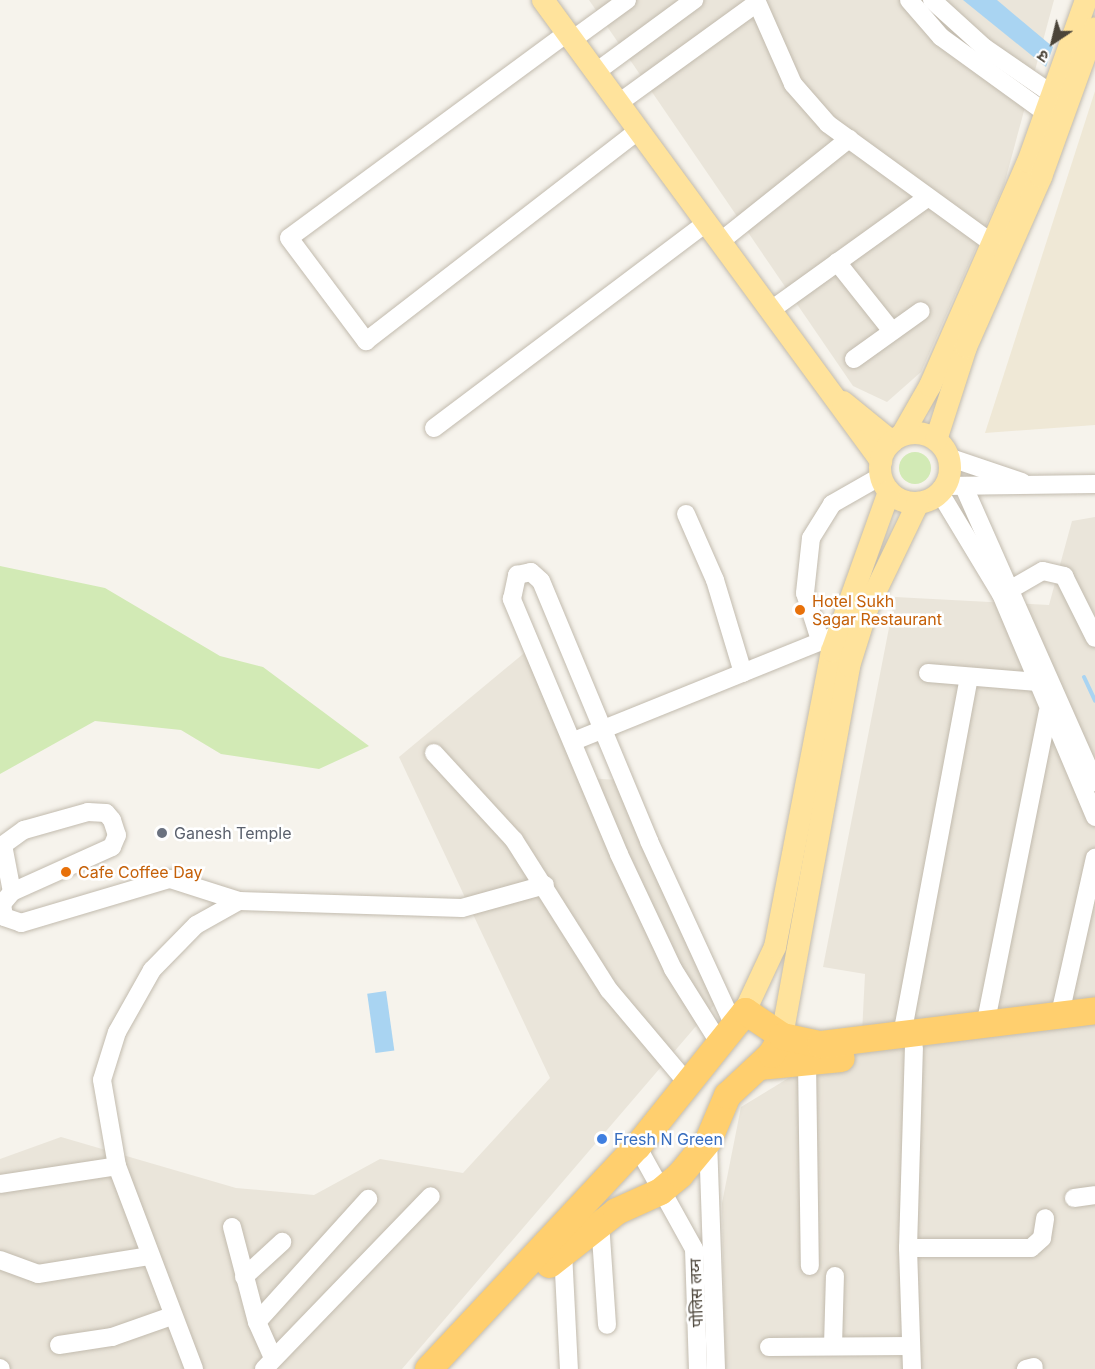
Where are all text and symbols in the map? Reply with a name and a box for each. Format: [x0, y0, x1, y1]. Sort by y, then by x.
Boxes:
north arrow [1023, 12, 1083, 72]
text: उ [1033, 46, 1052, 68]
place label: Hotel Sukh Sagar Restaurant [812, 591, 942, 629]
marker: Hotel Sukh Sagar Restaurant [793, 603, 807, 617]
place label: Ganesh Temple [174, 823, 292, 843]
marker: Ganesh Temple [155, 826, 169, 840]
place label: Cafe Coffee Day [78, 862, 202, 882]
marker: Cafe Coffee Day [59, 865, 73, 879]
place label: Fresh N Green [614, 1129, 723, 1149]
marker: Fresh N Green [595, 1132, 609, 1146]
street label: पोलिस लय्न [685, 1258, 707, 1328]

